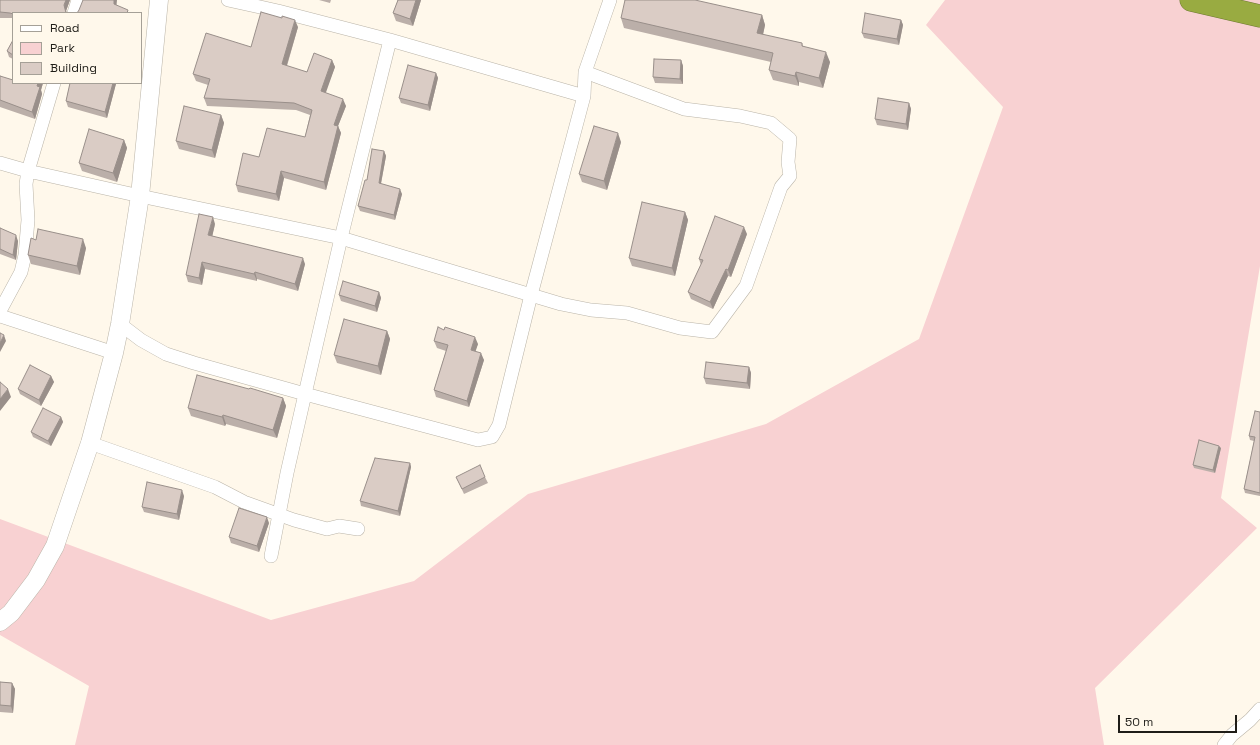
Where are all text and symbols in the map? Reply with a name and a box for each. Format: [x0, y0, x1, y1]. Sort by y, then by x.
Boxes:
legend [12, 12, 142, 84]
text: Road [50, 20, 79, 36]
text: Park [50, 40, 75, 56]
text: Building [50, 60, 97, 76]
scale bar [1120, 707, 1239, 733]
text: 50 m [1125, 714, 1153, 730]

